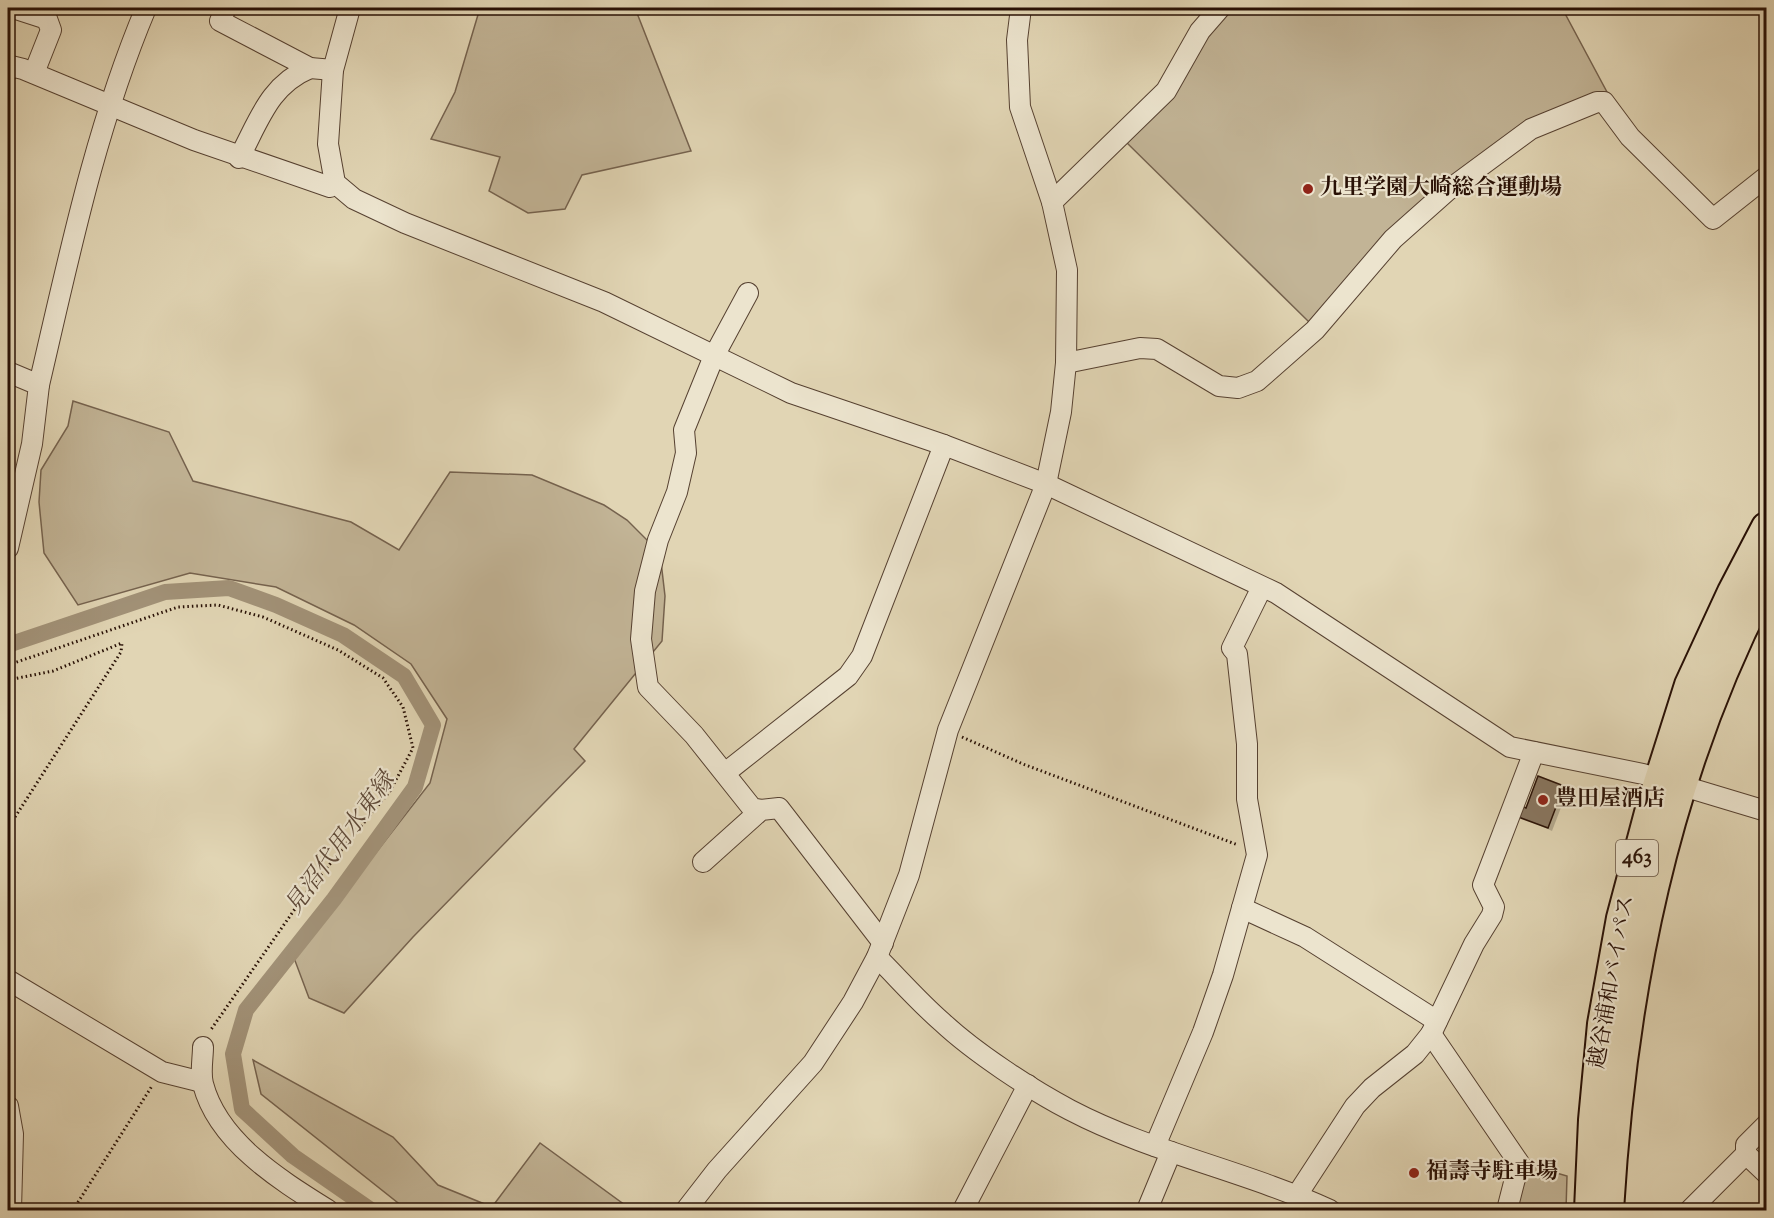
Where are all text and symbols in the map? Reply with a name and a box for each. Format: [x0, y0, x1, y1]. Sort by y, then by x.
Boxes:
place label: 九里学園大崎総合運動場 [1320, 173, 1562, 205]
marker: 九里学園大崎総合運動場 [1301, 182, 1315, 196]
water label: 見沼代用水東縁 [278, 764, 406, 922]
place label: 豊田屋酒店 [1555, 784, 1665, 816]
marker: 豊田屋酒店 [1536, 793, 1550, 807]
road number: 463 [1616, 840, 1658, 876]
street label: 越谷浦和バイパス [1582, 893, 1644, 1071]
place label: 福壽寺駐車場 [1426, 1157, 1558, 1189]
marker: 福壽寺駐車場 [1407, 1166, 1421, 1180]

